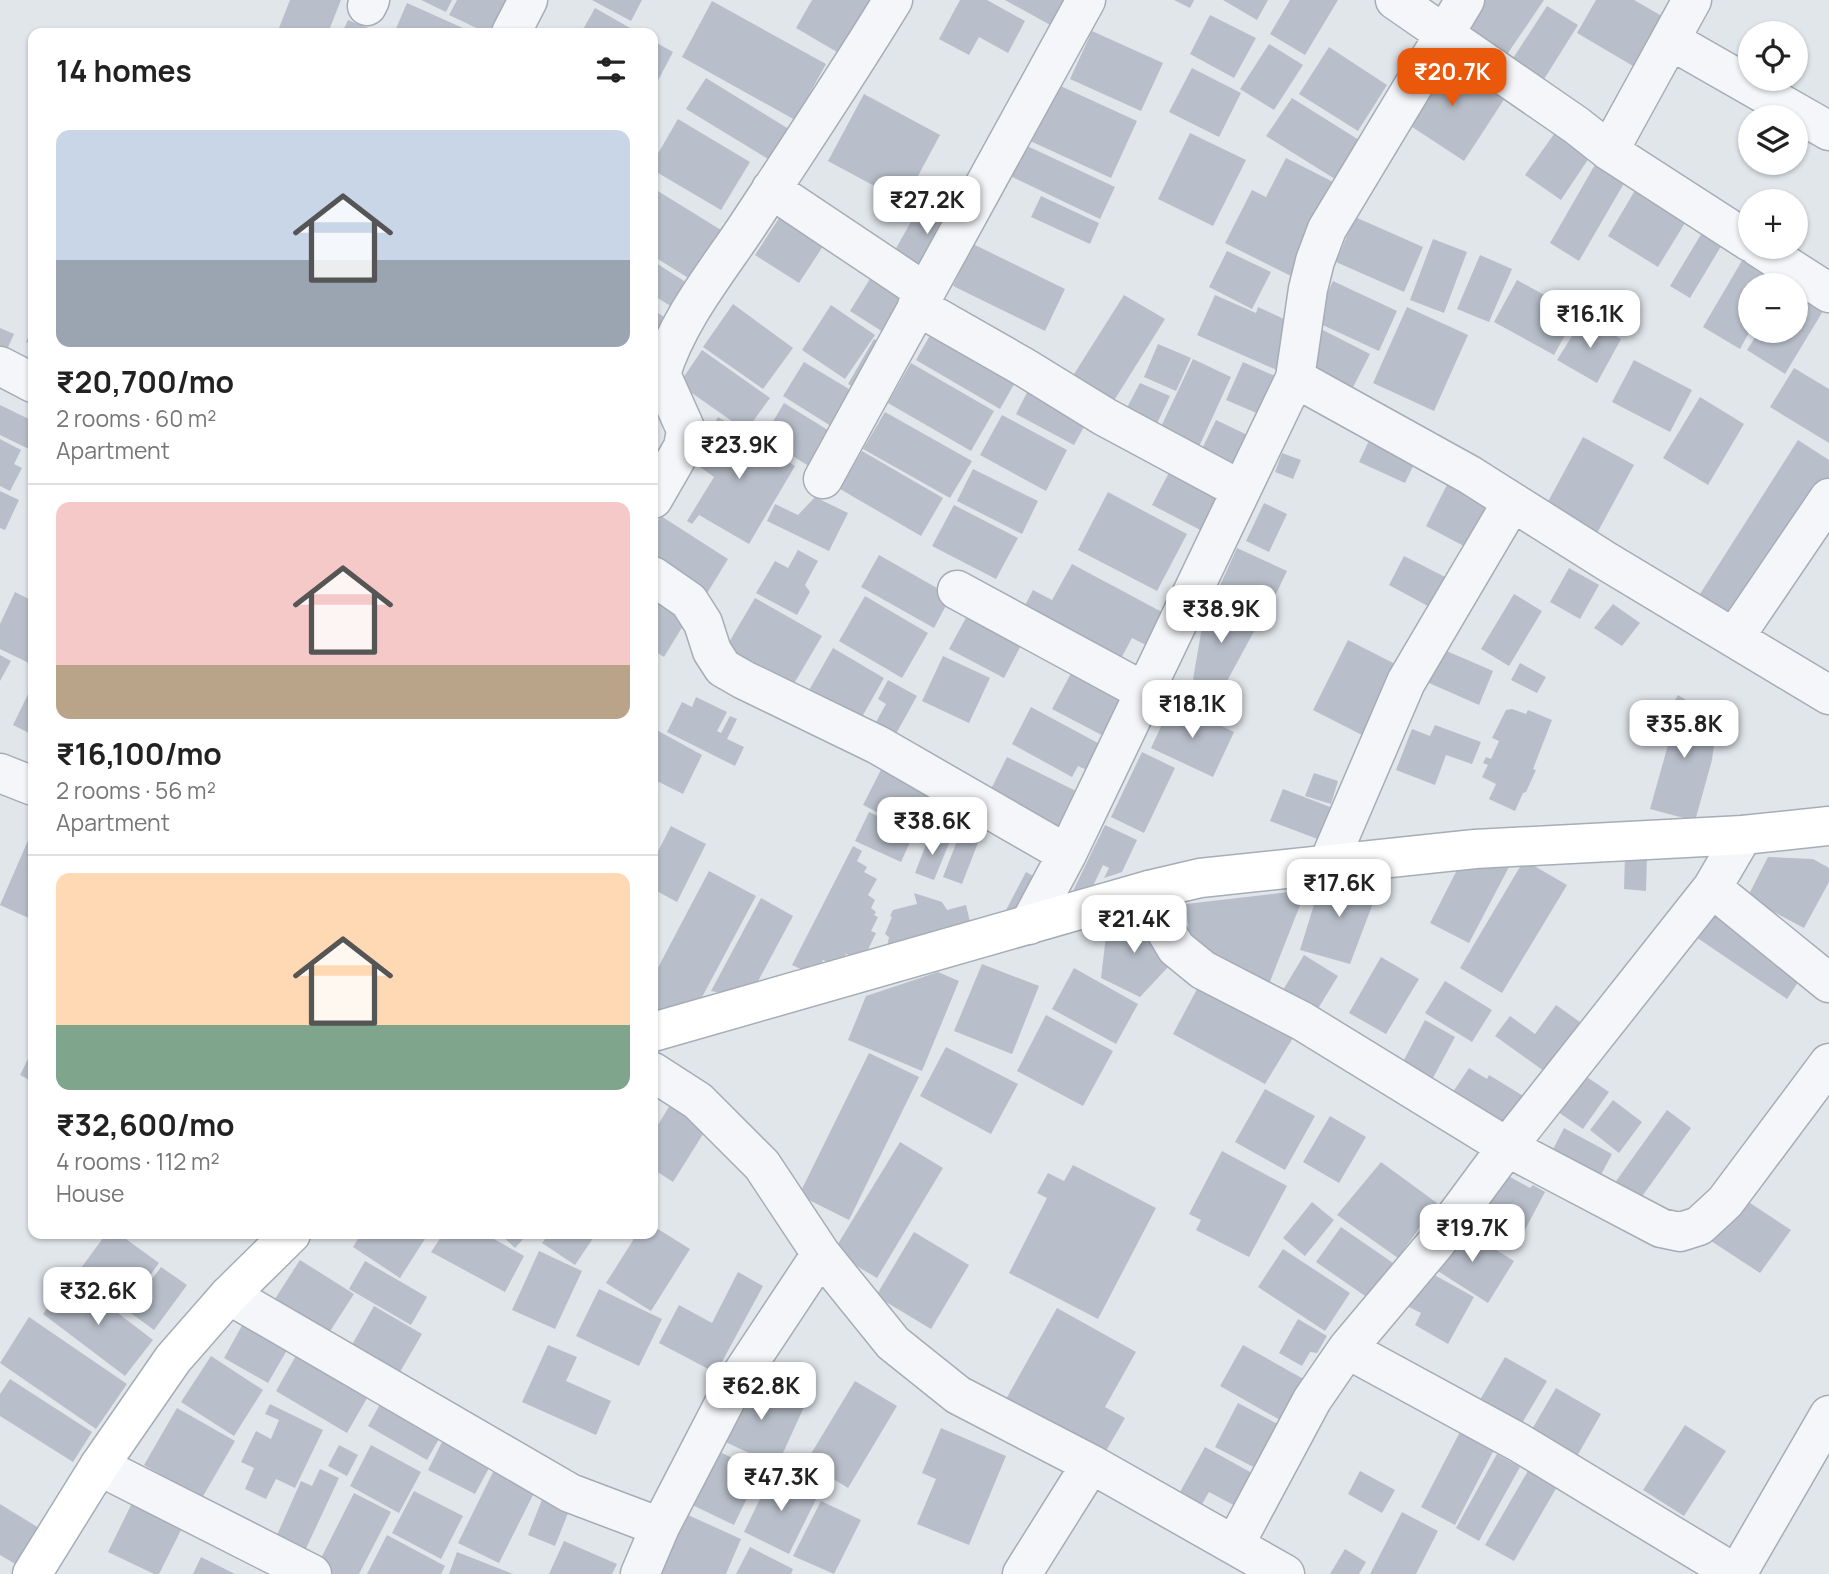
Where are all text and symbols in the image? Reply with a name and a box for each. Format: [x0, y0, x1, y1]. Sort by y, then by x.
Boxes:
map controls [1738, 21, 1808, 343]
button: locate [1738, 21, 1808, 91]
pin: ₹20.7K [1395, 48, 1509, 108]
text: 14 homes [56, 50, 192, 91]
icon: filters [592, 51, 630, 89]
text: ₹20.7K [1413, 55, 1491, 87]
button: layers [1738, 105, 1808, 175]
icon: home [280, 175, 406, 301]
pin: ₹27.2K [870, 176, 984, 236]
text: ₹27.2K [889, 183, 965, 215]
button: + [1738, 189, 1808, 259]
button: − [1738, 273, 1808, 343]
pin: ₹16.1K [1533, 290, 1647, 350]
text: ₹16.1K [1556, 297, 1624, 329]
text: ₹20,700/mo [56, 361, 234, 402]
text: 2 rooms · 60 m² [56, 402, 217, 434]
pin: ₹23.9K [682, 421, 796, 481]
text: ₹23.9K [700, 428, 778, 460]
text: Apartment [56, 434, 170, 466]
icon: home [280, 547, 406, 673]
pin: ₹38.9K [1164, 586, 1278, 645]
text: ₹38.9K [1182, 592, 1260, 624]
pin: ₹18.1K [1135, 680, 1249, 740]
text: ₹18.1K [1158, 687, 1226, 719]
pin: ₹35.8K [1627, 700, 1741, 760]
text: ₹35.8K [1645, 707, 1723, 739]
text: ₹16,100/mo [56, 733, 222, 774]
text: 2 rooms · 56 m² [56, 774, 216, 806]
pin: ₹38.6K [875, 798, 989, 857]
text: ₹38.6K [893, 804, 971, 836]
text: Apartment [56, 806, 170, 838]
pin: ₹17.6K [1282, 860, 1396, 919]
text: ₹17.6K [1303, 866, 1375, 898]
pin: ₹21.4K [1077, 895, 1191, 955]
text: ₹21.4K [1098, 902, 1170, 934]
icon: home [280, 918, 406, 1044]
text: ₹32,600/mo [56, 1104, 234, 1145]
text: 4 rooms · 112 m² [56, 1145, 220, 1177]
text: House [56, 1177, 125, 1209]
pin: ₹19.7K [1415, 1204, 1529, 1264]
text: ₹19.7K [1436, 1211, 1508, 1243]
pin: ₹32.6K [41, 1268, 155, 1327]
text: ₹32.6K [59, 1274, 137, 1306]
pin: ₹62.8K [704, 1362, 818, 1422]
text: ₹62.8K [722, 1369, 800, 1401]
pin: ₹47.3K [724, 1454, 838, 1513]
text: ₹47.3K [743, 1460, 819, 1492]

